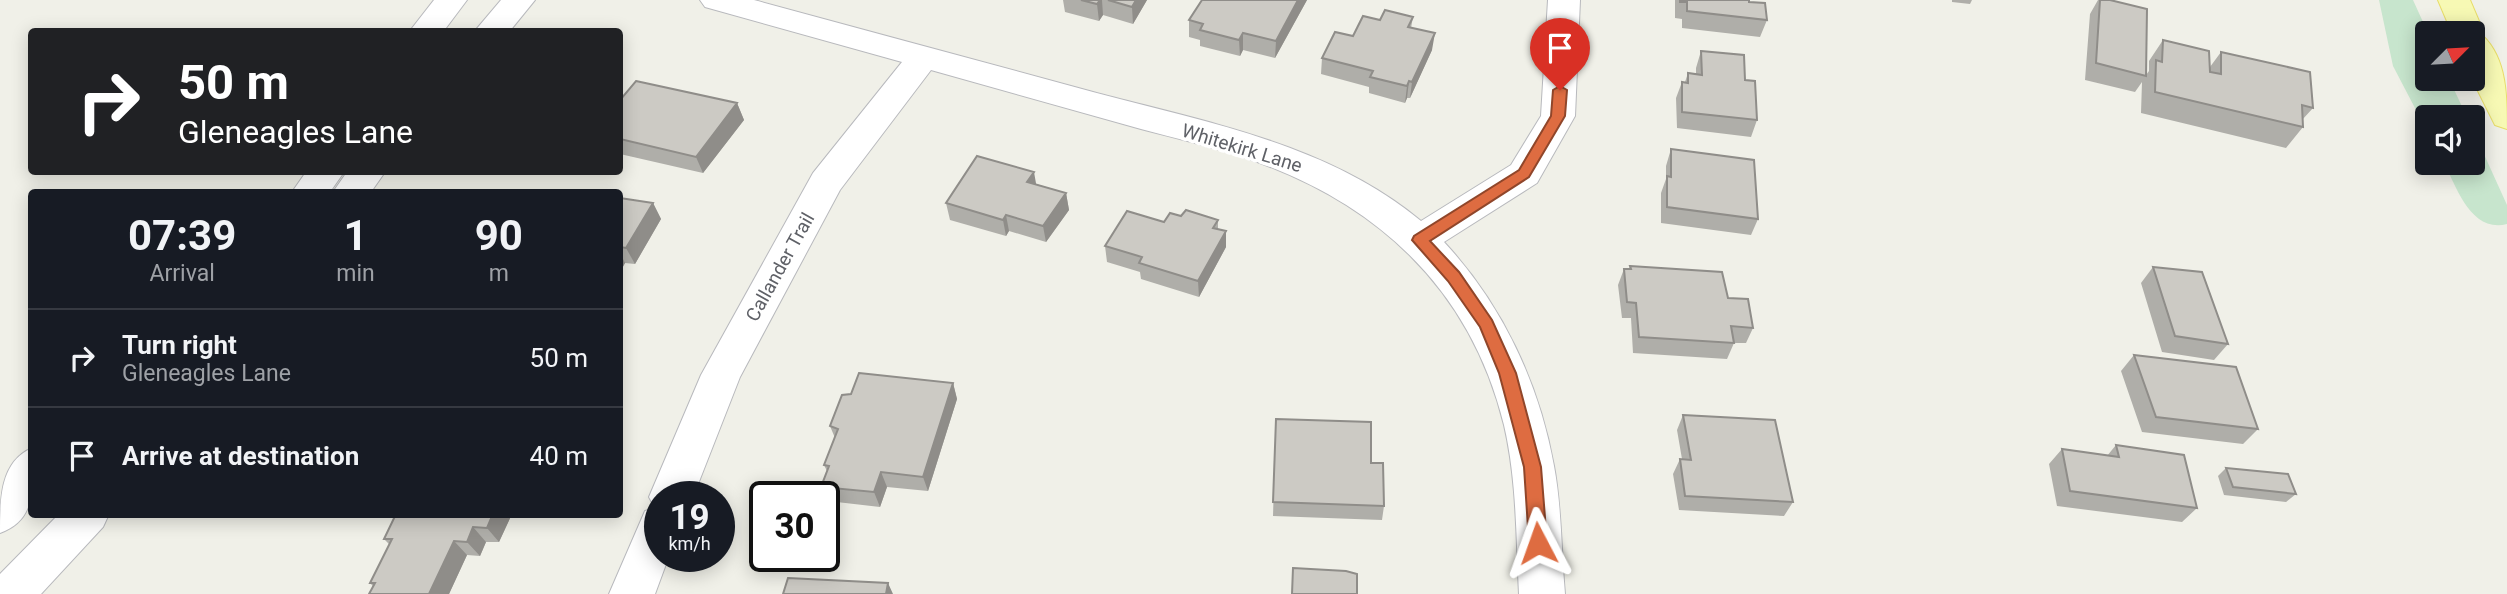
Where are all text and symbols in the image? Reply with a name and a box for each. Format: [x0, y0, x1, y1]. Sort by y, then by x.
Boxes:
pin [1530, 18, 1590, 90]
north arrow [2415, 21, 2485, 91]
map controls [2415, 21, 2485, 175]
icon: arrive [1541, 29, 1579, 67]
text: 50 m [178, 54, 289, 111]
icon: right [63, 56, 154, 147]
button: sound [2415, 105, 2485, 175]
text: Gleneagles Lane [178, 113, 413, 151]
street label: Whitekirk Lane [1179, 119, 1305, 177]
street label: Callander Trail [741, 209, 819, 325]
text: 07:39 [128, 211, 236, 260]
text: 1 [343, 211, 368, 260]
text: 90 [475, 211, 523, 260]
text: Arrival [150, 260, 215, 287]
text: min [336, 260, 375, 287]
text: m [489, 260, 509, 287]
text: Turn right [122, 330, 237, 360]
icon: right [63, 339, 101, 377]
text: 50 m [530, 343, 588, 373]
text: Gleneagles Lane [122, 360, 291, 387]
icon: arrive [63, 437, 101, 475]
text: Arrive at destination [122, 441, 359, 471]
text: 40 m [530, 441, 588, 471]
speed limit sign: 30 [749, 481, 840, 572]
text: 19 [669, 497, 710, 538]
position arrow [1501, 506, 1575, 580]
text: km/h [668, 533, 711, 554]

